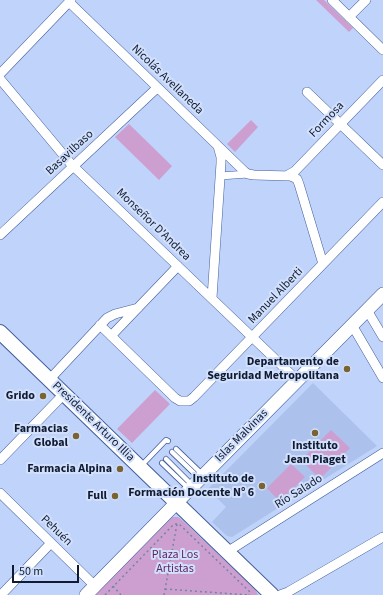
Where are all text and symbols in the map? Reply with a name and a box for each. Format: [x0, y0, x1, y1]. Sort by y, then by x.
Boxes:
street label: Nicolás Avellaneda [128, 42, 206, 118]
street label: Formosa [307, 99, 347, 141]
street label: Basavilbaso [43, 127, 97, 179]
street label: Monseñor D'Andrea [113, 186, 193, 264]
street label: Manuel Alberti [246, 265, 306, 327]
place label: Departamento de Seguridad Metropolitana [207, 355, 339, 383]
marker: Departamento de Seguridad Metropolitana [342, 364, 352, 374]
street label: Presidente Arturo Illia [49, 379, 137, 465]
place label: Grido [6, 389, 35, 403]
marker: Grido [38, 391, 48, 401]
street label: Islas Malvinas [213, 407, 271, 465]
place label: Farmacias Global [14, 422, 68, 450]
marker: Instituto Jean Piaget [310, 428, 320, 438]
marker: Farmacias Global [71, 431, 81, 441]
place label: Instituto Jean Piaget [284, 439, 346, 467]
place label: Farmacia Alpina [27, 462, 112, 476]
marker: Farmacia Alpina [115, 464, 125, 474]
place label: Instituto de Formación Docente N° 6 [128, 472, 254, 500]
street label: Río Salado [273, 472, 325, 512]
marker: Instituto de Formación Docente N° 6 [257, 481, 267, 491]
place label: Full [87, 489, 107, 503]
marker: Full [110, 491, 120, 501]
street label: Pehuén [37, 513, 75, 549]
park label: Plaza Los Artistas [152, 548, 198, 576]
scale bar [14, 557, 81, 583]
text: 50 m [19, 563, 43, 580]

